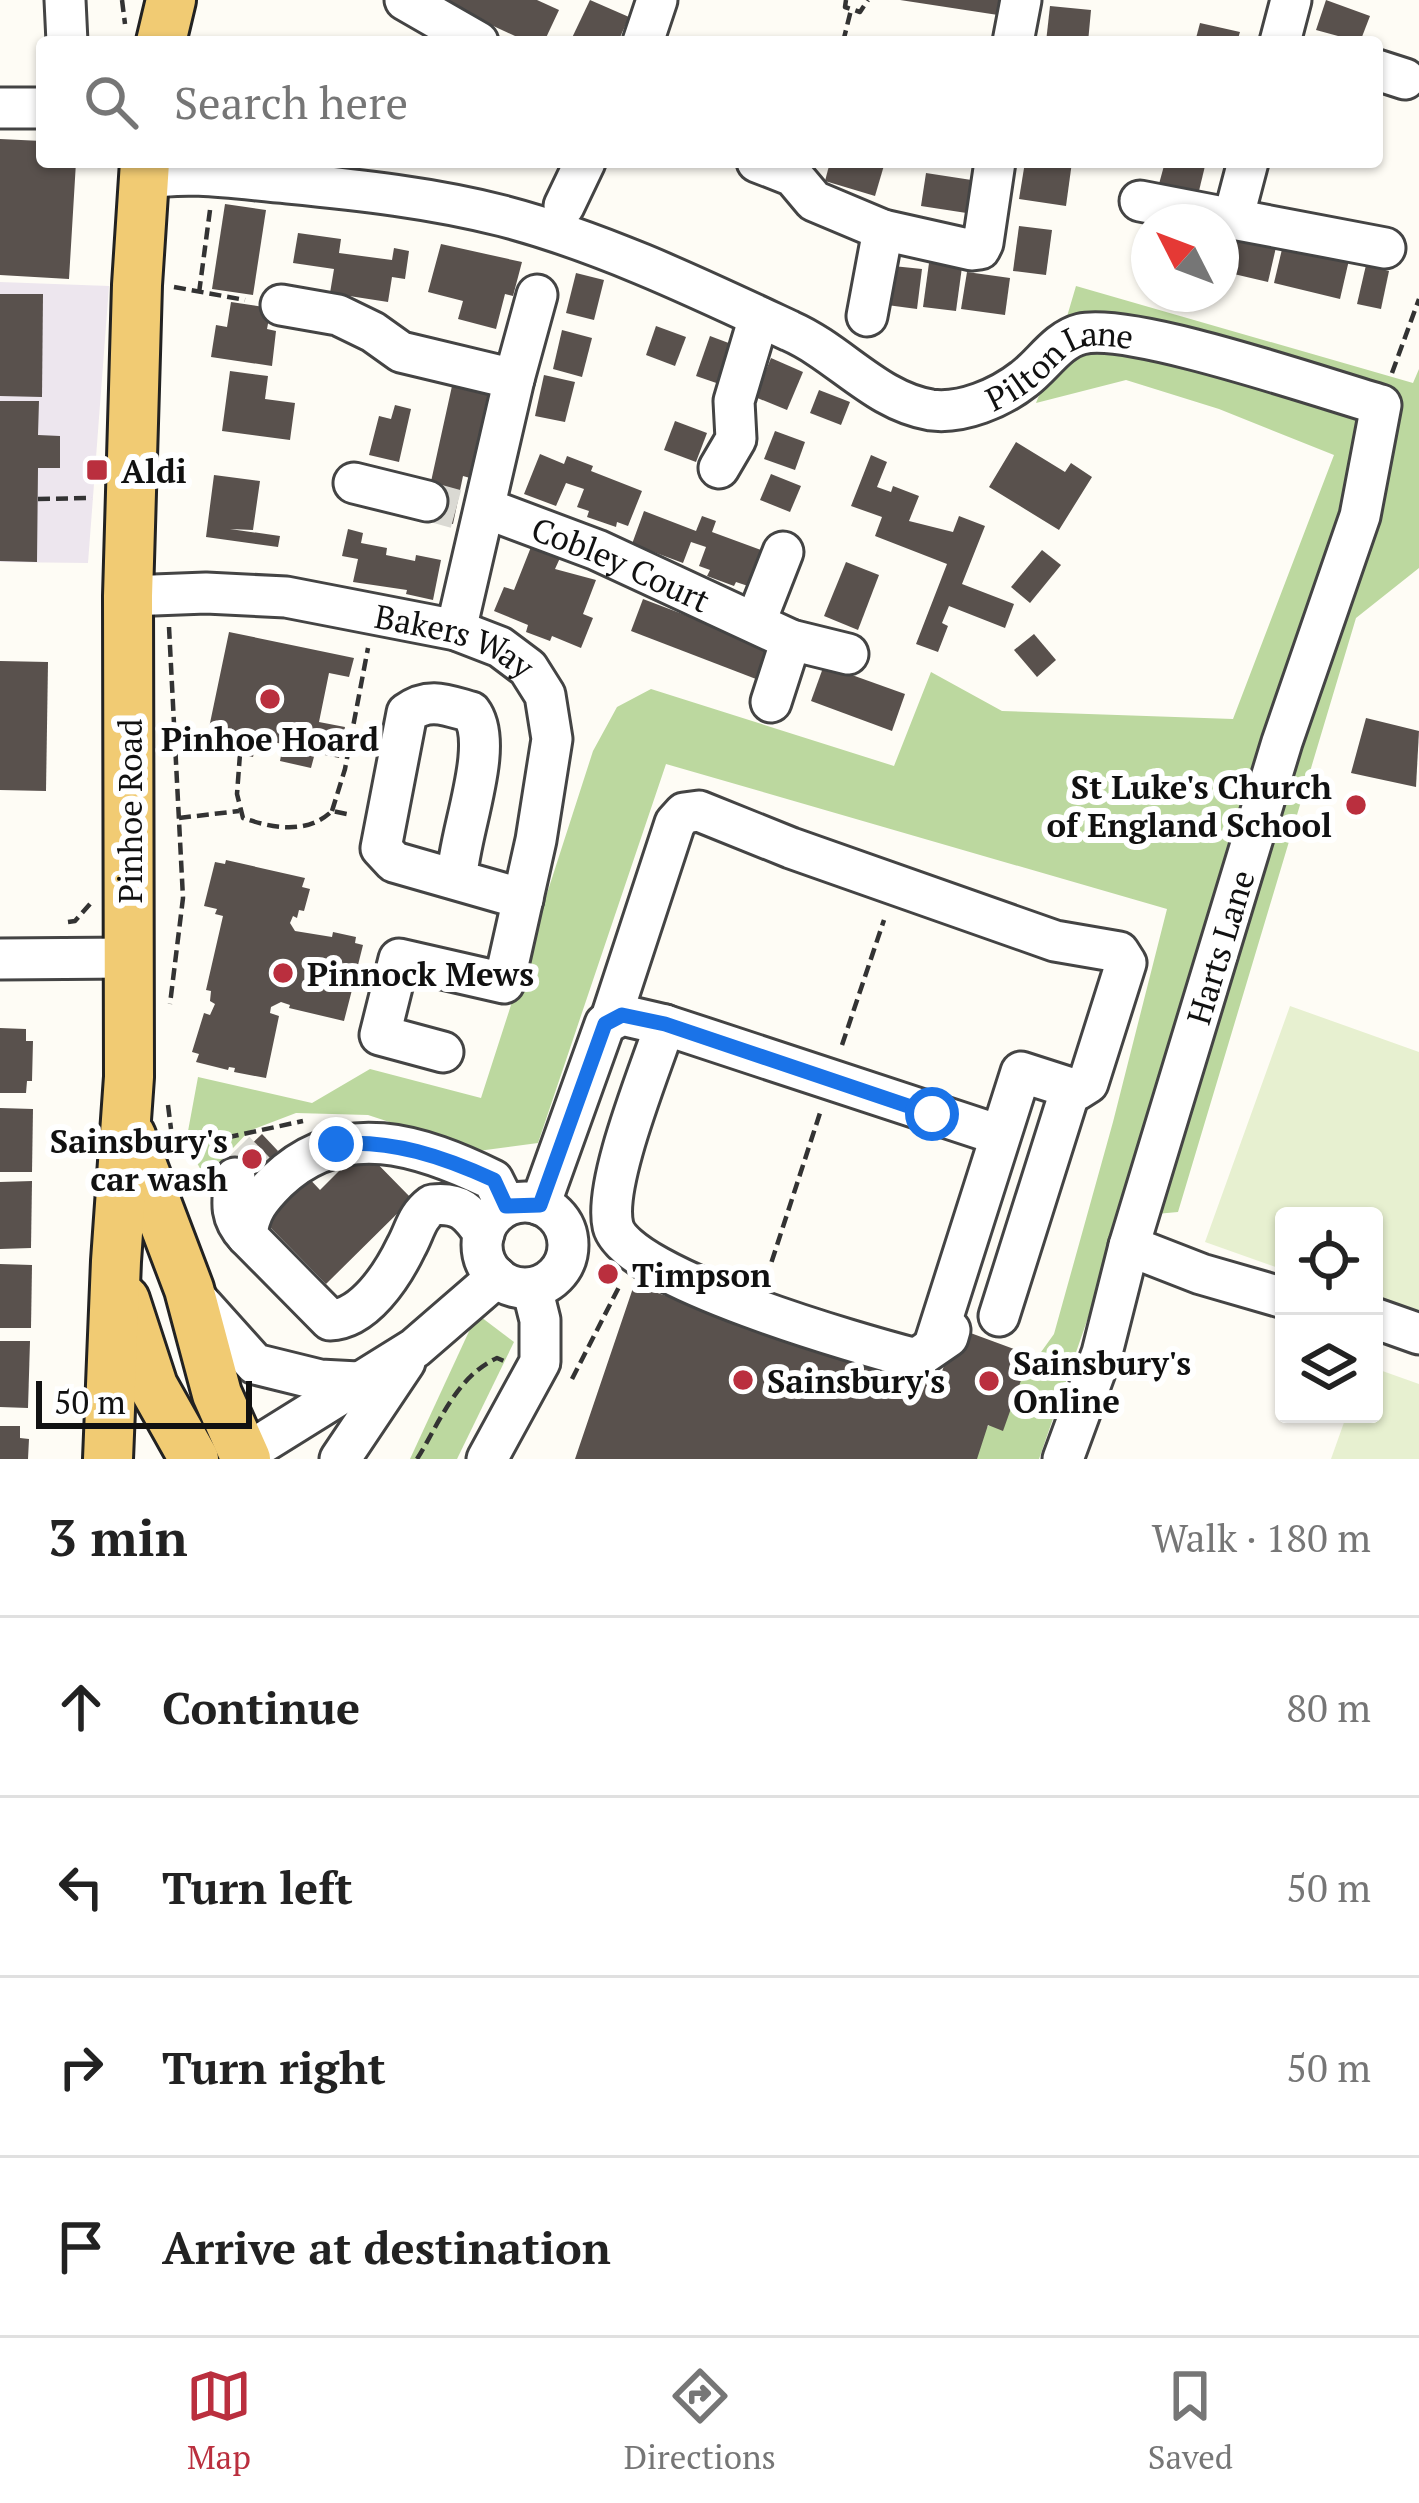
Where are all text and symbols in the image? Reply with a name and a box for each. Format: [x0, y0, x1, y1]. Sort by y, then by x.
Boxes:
search box [36, 36, 1383, 168]
icon: search [78, 69, 144, 135]
text: Search here [174, 72, 408, 132]
north arrow [1131, 204, 1239, 312]
street label: Pilton Lane [978, 311, 1137, 420]
place label: Aldi [121, 449, 187, 492]
marker: Aldi [84, 457, 110, 483]
street label: Cobley Court [526, 506, 717, 621]
street label: Bakers Way [371, 593, 544, 688]
marker: Pinhoe Hoard [257, 686, 283, 712]
place label: Pinhoe Hoard [161, 717, 379, 760]
street label: Pinhoe Road [108, 718, 151, 904]
place label: St Luke's Church of England School [1046, 765, 1332, 846]
marker: St Luke's Church of England School [1343, 792, 1369, 818]
street label: Harts Lane [1176, 865, 1264, 1029]
place label: Pinnock Mews [307, 952, 534, 995]
marker: Pinnock Mews [270, 960, 296, 986]
route start [905, 1087, 959, 1141]
route end [309, 1117, 363, 1171]
place label: Sainsbury's car wash [50, 1119, 228, 1200]
marker: Sainsbury's car wash [239, 1146, 265, 1172]
map controls [1275, 1207, 1383, 1423]
button: locate [1275, 1207, 1383, 1315]
place label: Timpson [632, 1253, 771, 1296]
marker: Timpson [595, 1261, 621, 1287]
button: layers [1275, 1315, 1383, 1423]
place label: Sainsbury's Online [1013, 1341, 1191, 1422]
place label: Sainsbury's [767, 1359, 945, 1402]
marker: Sainsbury's [730, 1367, 756, 1393]
marker: Sainsbury's Online [976, 1368, 1002, 1394]
scale bar [36, 1375, 252, 1428]
text: 50 m [54, 1380, 126, 1423]
text: 3 min [48, 1503, 188, 1571]
text: Walk · 180 m [1152, 1511, 1371, 1563]
icon: ahead [48, 1674, 114, 1740]
text: Continue [162, 1677, 360, 1737]
text: 80 m [1286, 1681, 1371, 1733]
icon: left [48, 1854, 114, 1920]
text: Turn left [162, 1857, 353, 1917]
text: 50 m [1286, 1861, 1371, 1913]
icon: right [48, 2034, 114, 2100]
text: Turn right [162, 2037, 386, 2097]
text: 50 m [1286, 2041, 1371, 2093]
icon: arrive [48, 2214, 114, 2280]
text: Arrive at destination [162, 2217, 611, 2277]
tab: Map [186, 2363, 252, 2478]
tab: Directions [624, 2363, 776, 2478]
tab: Saved [1148, 2363, 1233, 2478]

